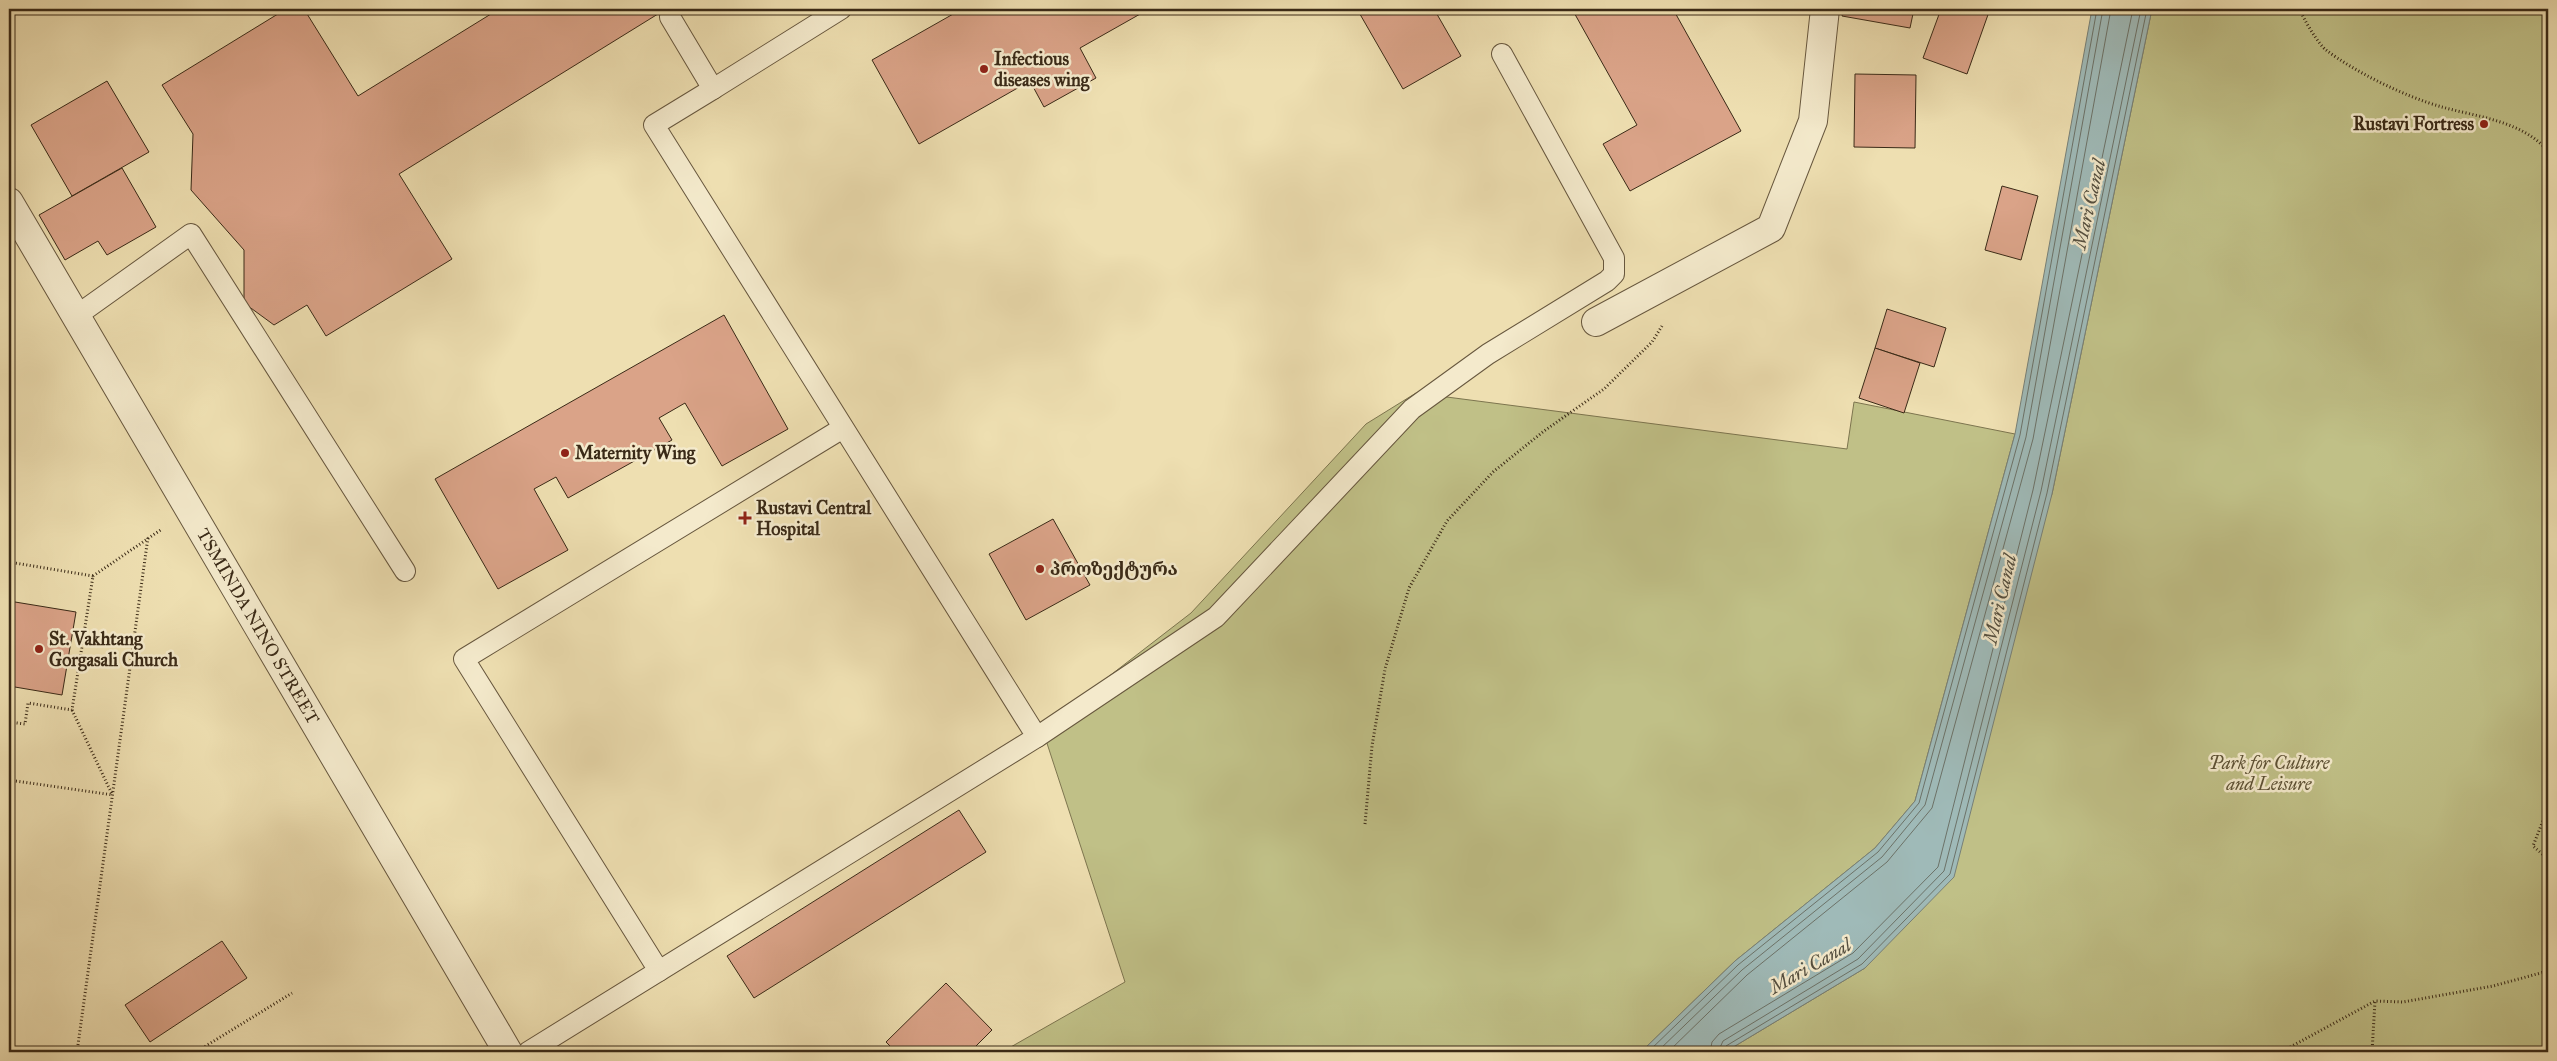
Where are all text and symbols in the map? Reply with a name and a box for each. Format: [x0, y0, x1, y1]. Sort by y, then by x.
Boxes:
place label: Infectious diseases wing [994, 48, 1090, 92]
marker: Infectious diseases wing [978, 63, 990, 75]
place label: Rustavi Fortress [2353, 113, 2474, 135]
marker: Rustavi Fortress [2478, 118, 2490, 130]
water label: Mari Canal [2067, 155, 2111, 253]
place label: Maternity Wing [575, 442, 696, 465]
marker: Maternity Wing [559, 447, 571, 459]
place label: Rustavi Central Hospital [756, 497, 872, 541]
marker: Rustavi Central Hospital [738, 511, 752, 525]
street label: TSMINDA NINO STREET [192, 524, 324, 728]
water label: Mari Canal [1978, 550, 2022, 648]
place label: პროზექტურა [1050, 558, 1178, 580]
marker: პროზექტურა [1034, 563, 1046, 575]
place label: St. Vakhtang Gorgasali Church [49, 628, 179, 672]
marker: St. Vakhtang Gorgasali Church [33, 643, 45, 655]
park label: Park for Culture and Leisure [2209, 752, 2331, 795]
water label: Mari Canal [1763, 932, 1857, 1000]

